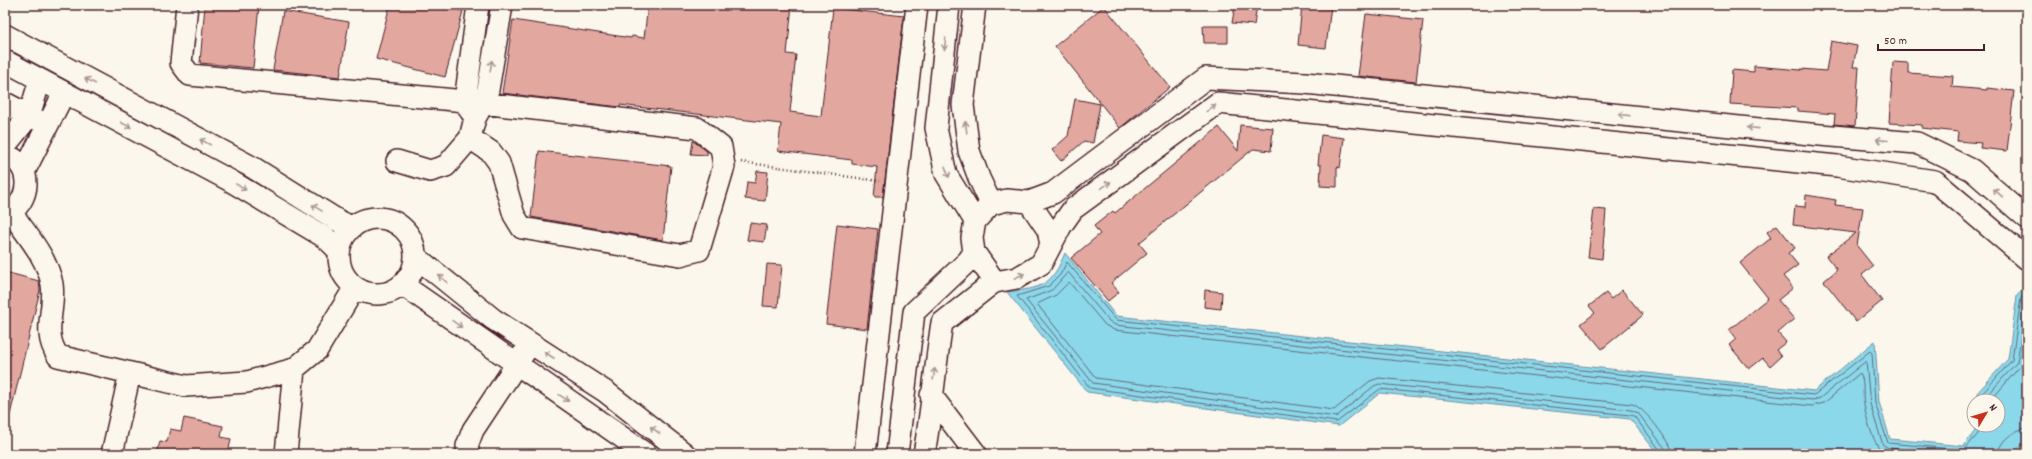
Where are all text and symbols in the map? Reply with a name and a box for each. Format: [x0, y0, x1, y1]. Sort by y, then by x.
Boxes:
scale bar [1878, 26, 1984, 52]
text: 50 m [1884, 33, 1907, 50]
one-way arrow [942, 37, 949, 50]
one-way arrow [487, 60, 495, 73]
one-way arrow [85, 77, 97, 85]
one-way arrow [1206, 104, 1217, 112]
one-way arrow [1618, 111, 1631, 119]
one-way arrow [962, 121, 970, 134]
one-way arrow [120, 122, 132, 130]
one-way arrow [1747, 125, 1760, 132]
one-way arrow [1876, 137, 1889, 144]
one-way arrow [199, 138, 211, 145]
one-way arrow [943, 166, 951, 178]
one-way arrow [1101, 180, 1112, 189]
one-way arrow [235, 183, 247, 191]
one-way arrow [1992, 188, 2003, 197]
one-way arrow [312, 204, 323, 212]
one-way arrow [1013, 271, 1025, 279]
one-way arrow [438, 275, 449, 284]
one-way arrow [452, 320, 463, 328]
one-way arrow [543, 351, 554, 359]
one-way arrow [930, 368, 938, 381]
north arrow [1966, 393, 2006, 433]
one-way arrow [558, 394, 569, 402]
text: N [1984, 401, 2001, 416]
one-way arrow [650, 425, 661, 434]

